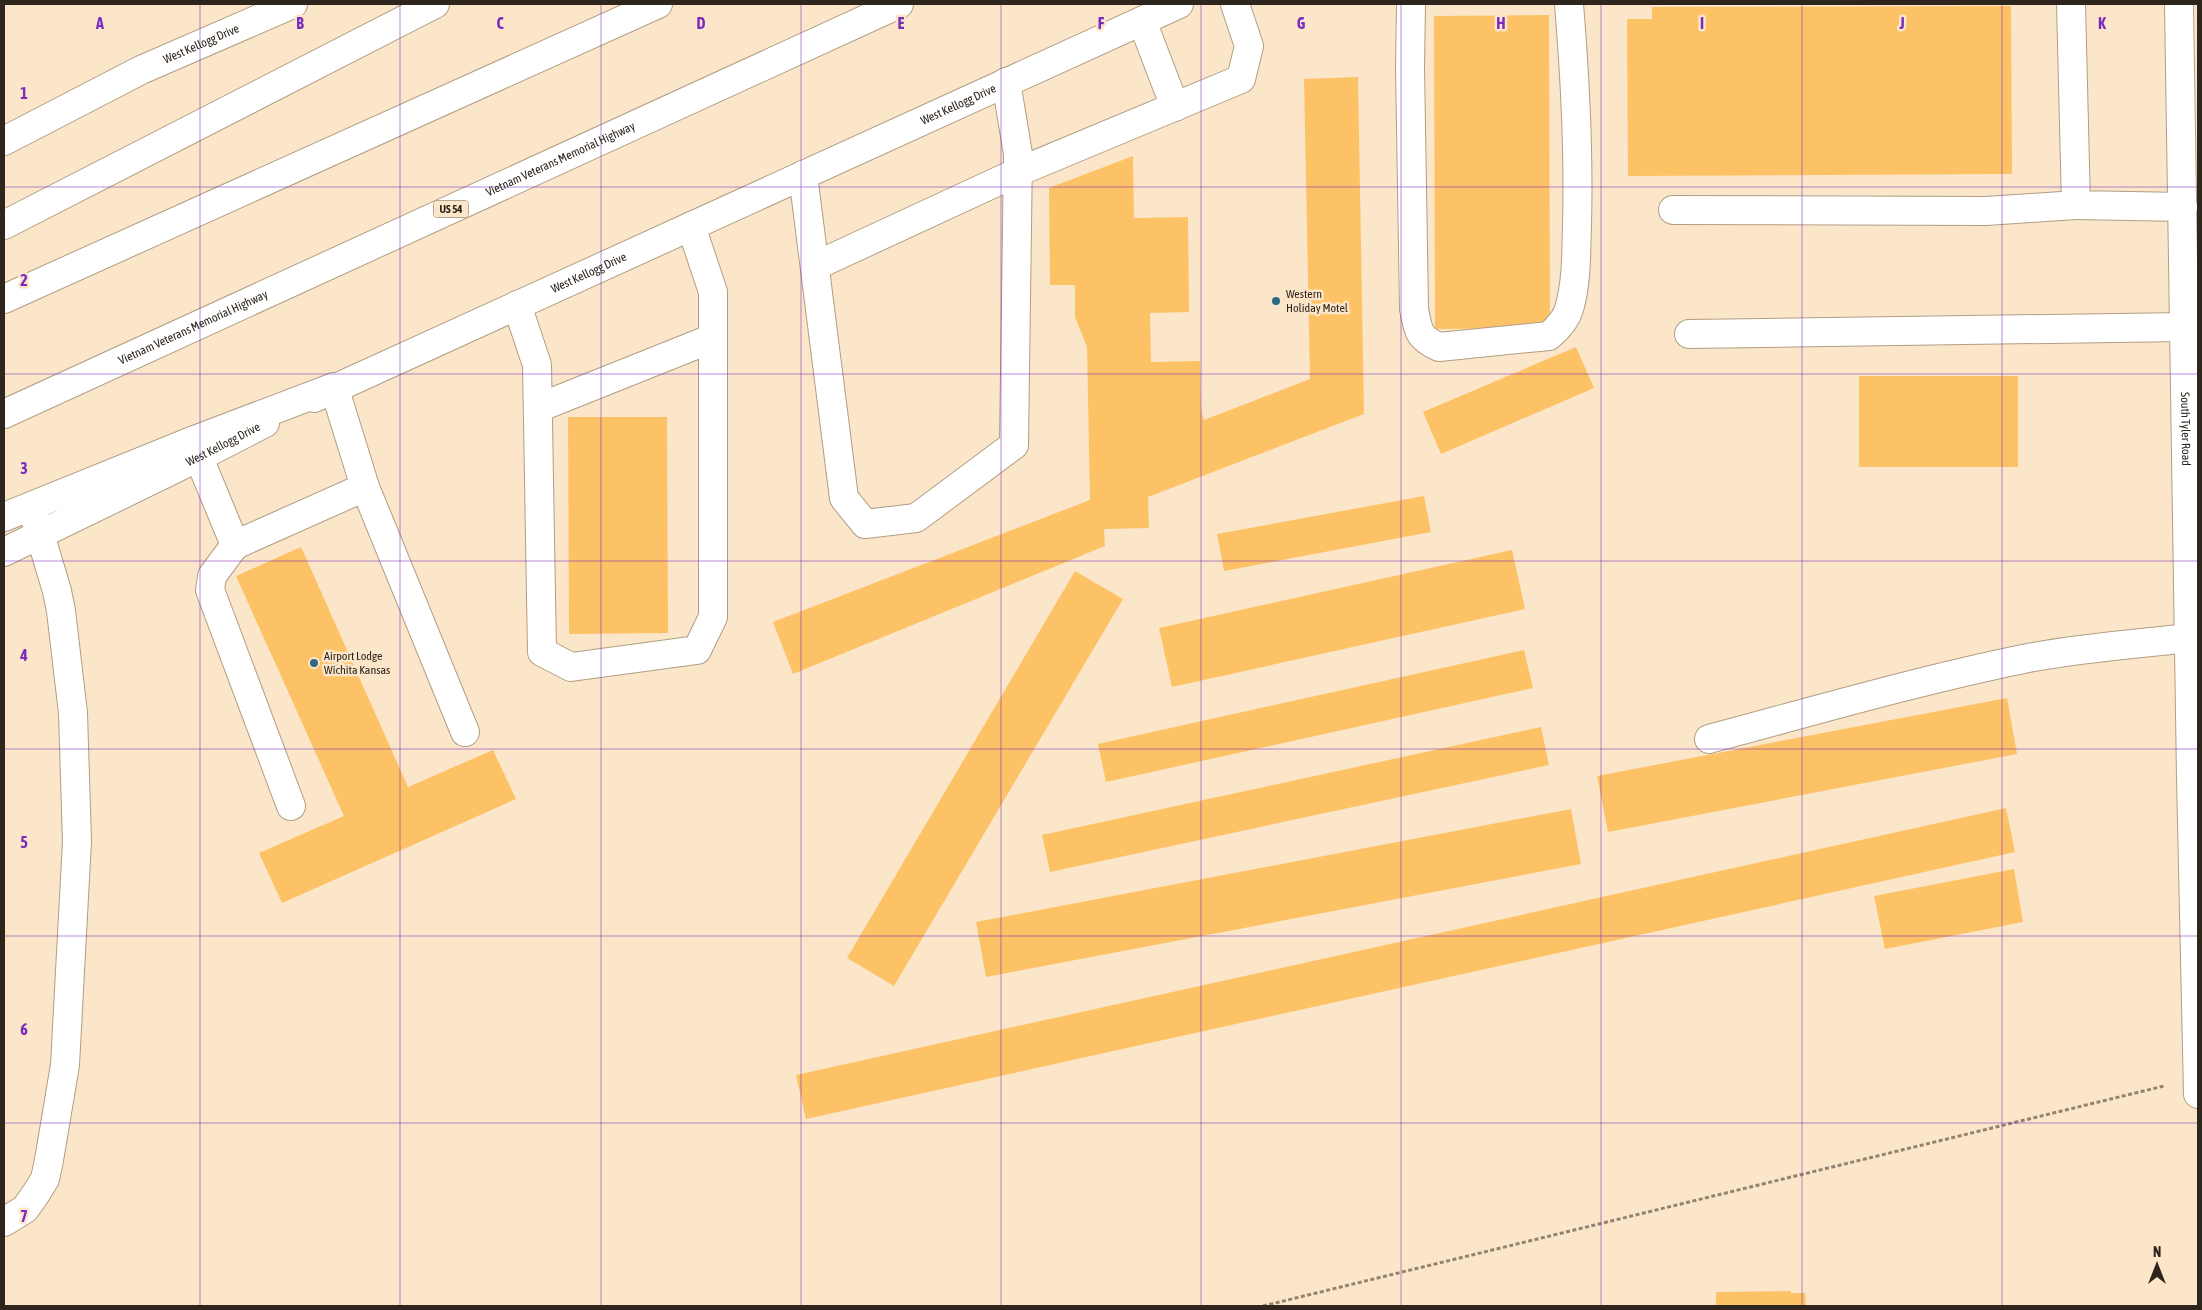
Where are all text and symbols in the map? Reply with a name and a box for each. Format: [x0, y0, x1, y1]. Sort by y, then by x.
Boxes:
text: A [95, 14, 104, 32]
text: B [296, 14, 304, 32]
text: C [496, 14, 504, 32]
text: D [697, 14, 706, 32]
text: E [898, 14, 905, 32]
text: F [1098, 14, 1105, 32]
text: G [1297, 14, 1306, 32]
text: H [1496, 14, 1506, 32]
text: I [1700, 14, 1704, 32]
text: J [1898, 14, 1905, 32]
text: K [2098, 14, 2106, 32]
street label: West Kellogg Drive [161, 21, 241, 66]
street label: West Kellogg Drive [918, 81, 998, 128]
text: 1 [20, 84, 28, 102]
street label: Vietnam Veterans Memorial Highway [484, 119, 637, 199]
road number: US 54 [434, 200, 468, 218]
street label: West Kellogg Drive [549, 250, 629, 296]
text: 2 [20, 271, 28, 289]
street label: Vietnam Veterans Memorial Highway [116, 287, 270, 368]
place label: Western Holiday Motel [1286, 287, 1349, 315]
marker: Western Holiday Motel [1270, 295, 1282, 307]
street label: South Tyler Road [2178, 392, 2193, 466]
street label: West Kellogg Drive [184, 420, 262, 469]
text: 3 [20, 459, 28, 477]
text: 4 [19, 646, 28, 664]
place label: Airport Lodge Wichita Kansas [324, 649, 390, 677]
marker: Airport Lodge Wichita Kansas [308, 657, 320, 669]
text: 5 [20, 833, 28, 851]
text: 6 [20, 1020, 28, 1038]
text: 7 [20, 1207, 28, 1225]
north arrow [2132, 1240, 2182, 1290]
text: N [2153, 1244, 2161, 1260]

